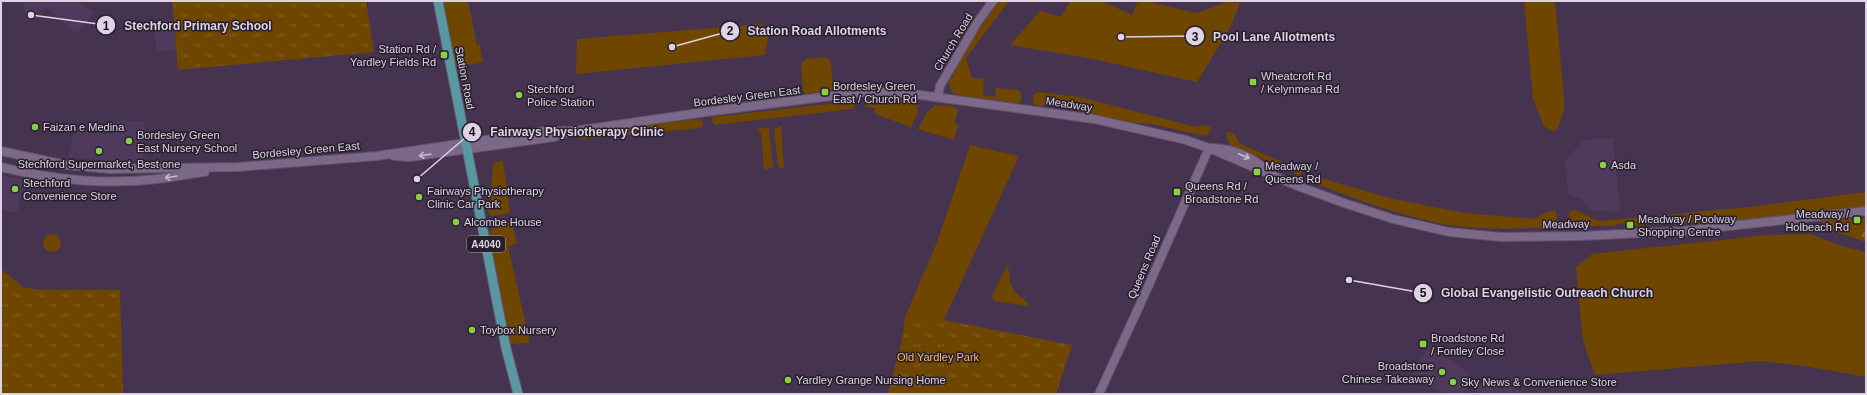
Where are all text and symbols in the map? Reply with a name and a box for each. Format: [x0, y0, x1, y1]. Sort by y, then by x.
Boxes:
street label: Church Road [931, 11, 975, 73]
callout: Stechford Primary School [96, 13, 279, 37]
text: 1 [103, 19, 110, 33]
text: Stechford Primary School [124, 19, 272, 33]
callout: Station Road Allotments [720, 19, 895, 43]
text: 2 [727, 24, 734, 38]
text: Station Road Allotments [748, 24, 887, 38]
callout: Pool Lane Allotments [1185, 24, 1343, 48]
text: 3 [1192, 30, 1199, 44]
text: Pool Lane Allotments [1213, 30, 1335, 44]
place label: Station Rd / Yardley Fields Rd [350, 43, 437, 68]
street label: Station Road [453, 46, 477, 110]
marker: Station Rd / Yardley Fields Rd [439, 50, 449, 60]
place label: Wheatcroft Rd / Kelynmead Rd [1261, 70, 1339, 95]
marker: Wheatcroft Rd / Kelynmead Rd [1248, 77, 1258, 87]
place label: Bordesley Green East / Church Rd [833, 80, 917, 105]
place label: Stechford Police Station [527, 83, 594, 108]
street label: Bordesley Green East [693, 83, 801, 109]
marker: Bordesley Green East / Church Rd [820, 87, 830, 97]
marker: Stechford Police Station [514, 90, 524, 100]
street label: Meadway [1045, 94, 1094, 114]
callout: Fairways Physiotherapy Clinic [462, 120, 671, 144]
place label: Faizan e Medina [43, 121, 125, 133]
marker: Faizan e Medina [30, 122, 40, 132]
text: 4 [469, 125, 476, 139]
text: Fairways Physiotherapy Clinic [490, 125, 664, 139]
place label: Bordesley Green East Nursery School [137, 129, 237, 154]
marker: Bordesley Green East Nursery School [124, 136, 134, 146]
street label: Bordesley Green East [252, 139, 360, 161]
marker: Stechford Supermarket, Best one [94, 146, 104, 156]
one-way arrow [419, 152, 432, 159]
one-way arrow [1238, 153, 1250, 160]
place label: Stechford Supermarket, Best one [18, 158, 180, 170]
place label: Asda [1611, 159, 1637, 171]
place label: Meadway / Queens Rd [1265, 160, 1321, 185]
marker: Asda [1598, 160, 1608, 170]
marker: Meadway / Queens Rd [1252, 167, 1262, 177]
one-way arrow [165, 173, 178, 181]
place label: Stechford Convenience Store [23, 177, 117, 202]
place label: Queens Rd / Broadstone Rd [1185, 180, 1258, 205]
marker: Stechford Convenience Store [10, 184, 20, 194]
place label: Fairways Physiotherapy Clinic Car Park [427, 185, 544, 210]
marker: Queens Rd / Broadstone Rd [1172, 187, 1182, 197]
marker: Fairways Physiotherapy Clinic Car Park [414, 192, 424, 202]
place label: Meadway / Holbeach Rd [1785, 208, 1850, 233]
place label: Meadway / Poolway Shopping Centre [1638, 213, 1736, 238]
marker: Meadway / Holbeach Rd [1852, 215, 1862, 225]
place label: Alcombe House [464, 216, 542, 228]
marker: Alcombe House [451, 217, 461, 227]
street label: Meadway [1542, 218, 1590, 230]
marker: Meadway / Poolway Shopping Centre [1625, 220, 1635, 230]
street label: Queens Road [1125, 233, 1163, 301]
road number: A4040 [467, 236, 505, 252]
callout: Global Evangelistic Outreach Church [1413, 281, 1661, 305]
text: 5 [1420, 286, 1427, 300]
text: Global Evangelistic Outreach Church [1441, 286, 1653, 300]
place label: Toybox Nursery [480, 324, 557, 336]
marker: Toybox Nursery [467, 325, 477, 335]
place label: Broadstone Rd / Fontley Close [1431, 332, 1504, 357]
marker: Broadstone Rd / Fontley Close [1418, 339, 1428, 349]
park label: Old Yardley Park [897, 351, 980, 363]
place label: Broadstone Chinese Takeaway [1342, 360, 1434, 385]
marker: Broadstone Chinese Takeaway [1437, 367, 1447, 377]
place label: Yardley Grange Nursing Home [796, 374, 946, 386]
marker: Yardley Grange Nursing Home [783, 375, 793, 385]
place label: Sky News & Convenience Store [1461, 376, 1617, 388]
marker: Sky News & Convenience Store [1448, 377, 1458, 387]

